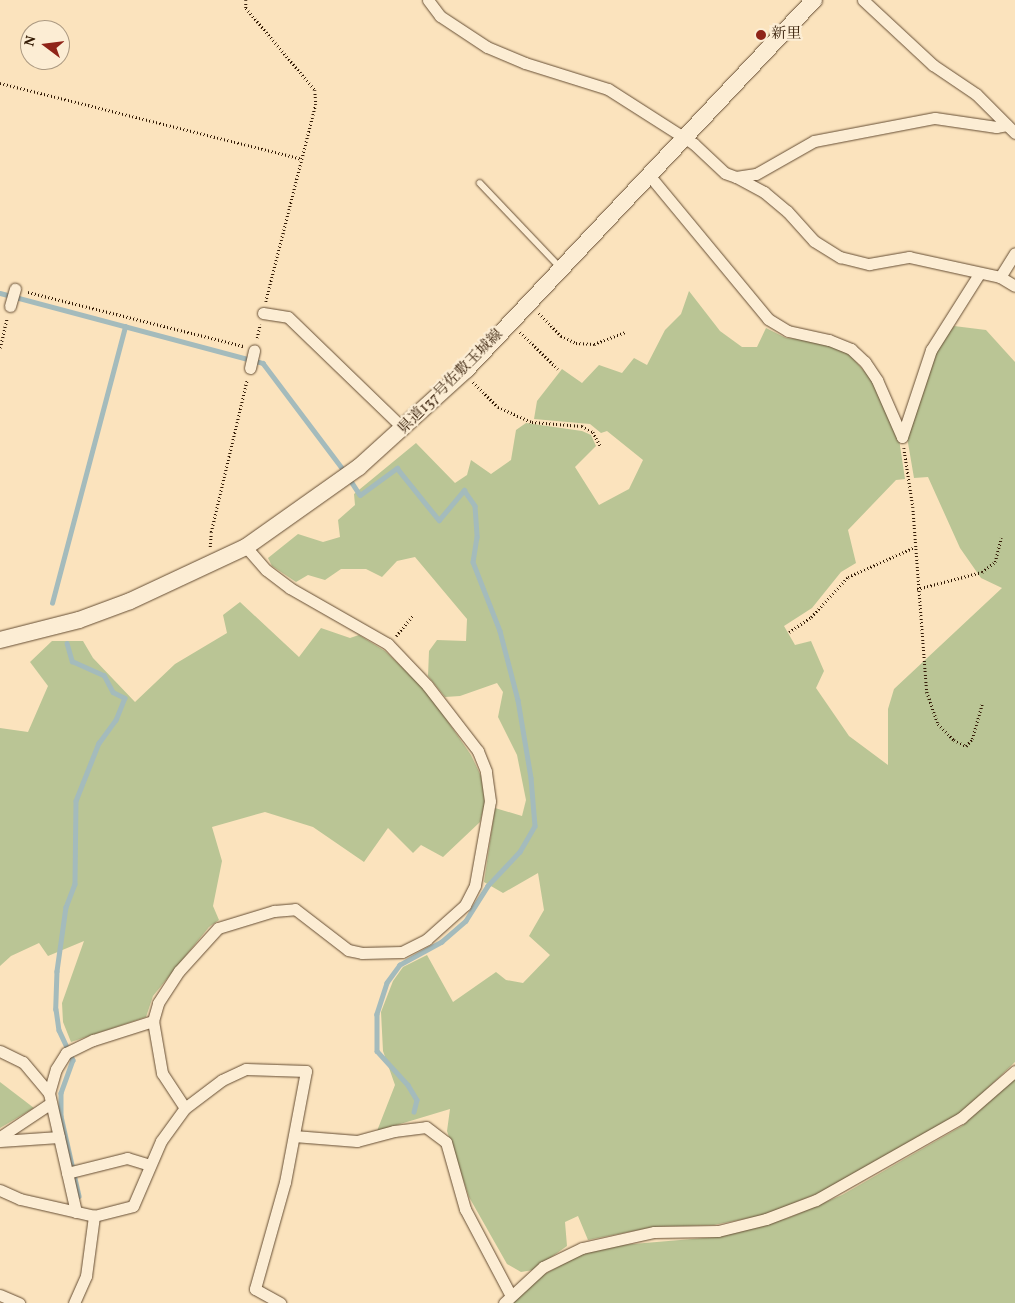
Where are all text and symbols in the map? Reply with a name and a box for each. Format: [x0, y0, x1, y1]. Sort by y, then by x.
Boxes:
north arrow [20, 20, 70, 70]
place label: 新里 [771, 26, 801, 44]
marker: 新里 [755, 29, 767, 41]
text: N [20, 34, 41, 49]
street label: 県道137号佐敷玉城線 [395, 326, 507, 438]

